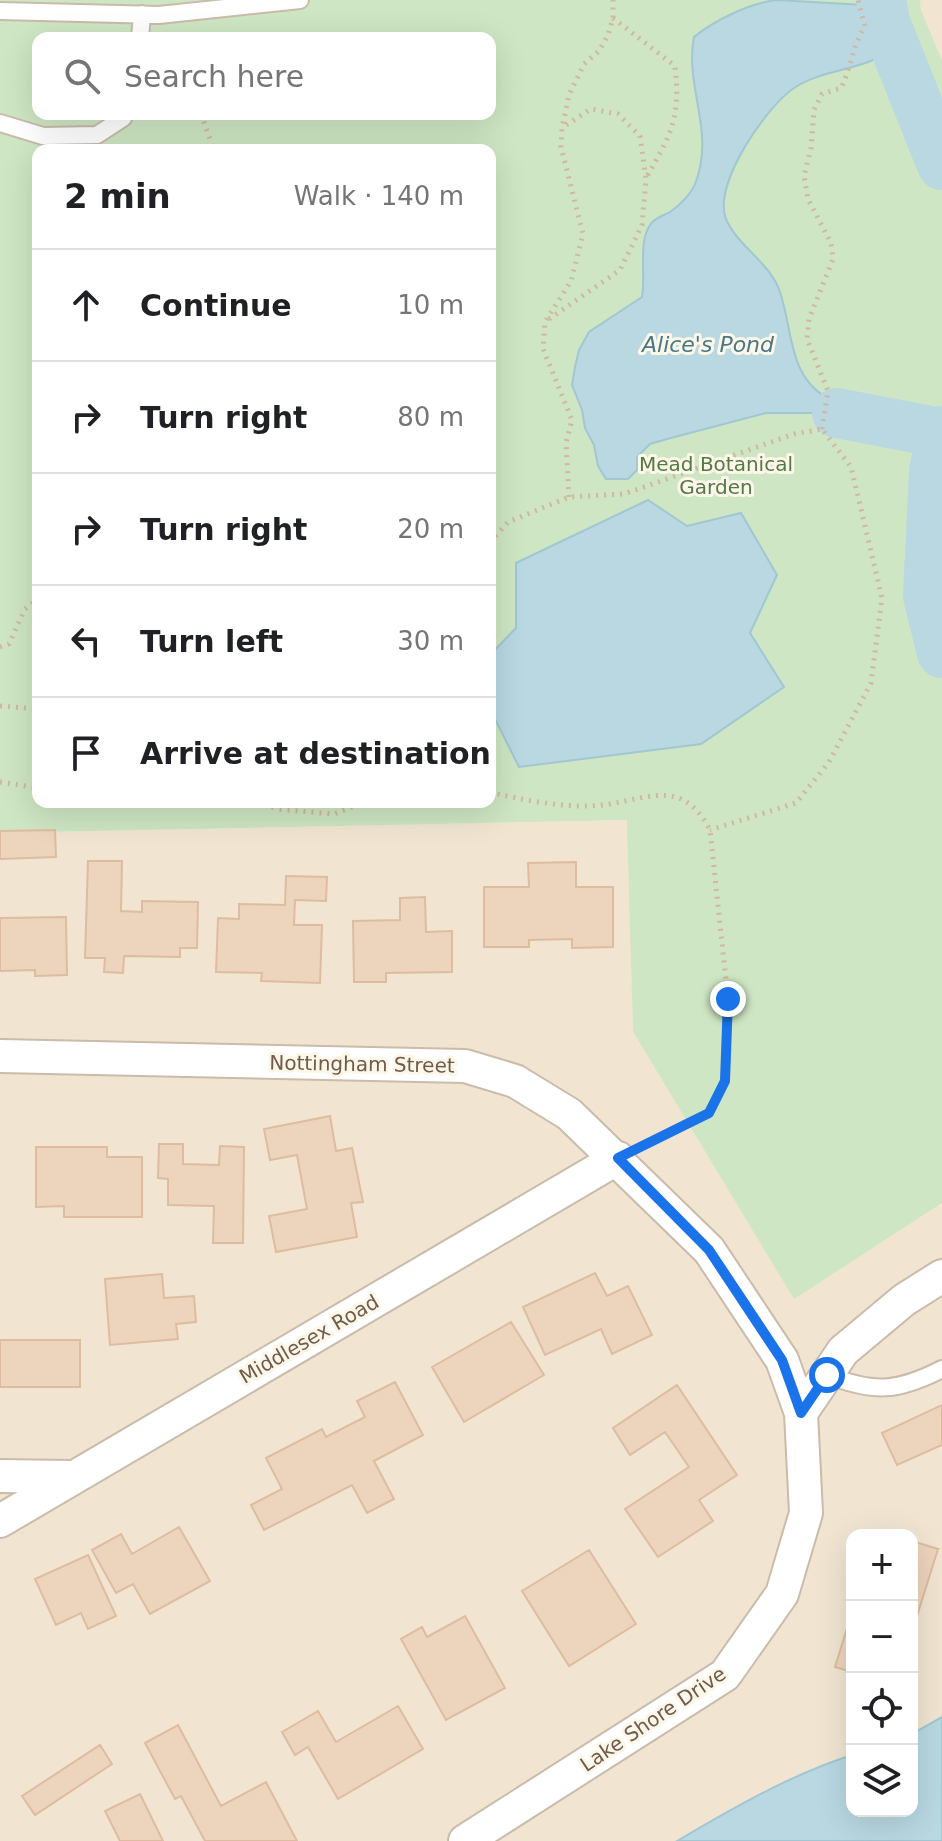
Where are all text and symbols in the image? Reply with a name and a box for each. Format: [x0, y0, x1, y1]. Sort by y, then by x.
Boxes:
search box [32, 32, 496, 120]
icon: search [60, 54, 104, 98]
text: Search here [124, 59, 304, 94]
text: 2 min [64, 176, 171, 216]
text: Walk · 140 m [294, 181, 464, 211]
icon: ahead [64, 283, 108, 327]
text: Continue [140, 288, 292, 323]
text: 10 m [397, 290, 464, 320]
water label: Alice's Pond [640, 332, 775, 357]
icon: right [64, 395, 108, 439]
text: Turn right [140, 400, 307, 435]
text: 80 m [397, 402, 464, 432]
park label: Mead Botanical Garden [639, 452, 793, 499]
icon: right [64, 507, 108, 551]
text: Turn right [140, 512, 307, 547]
text: 20 m [397, 514, 464, 544]
icon: left [64, 619, 108, 663]
text: Turn left [140, 624, 283, 659]
text: 30 m [397, 626, 464, 656]
icon: arrive [64, 731, 108, 775]
text: Arrive at destination [140, 736, 491, 771]
route end [710, 981, 746, 1017]
street label: Nottingham Street [269, 1050, 455, 1078]
street label: Middlesex Road [235, 1289, 383, 1389]
route start [809, 1357, 845, 1393]
map controls [846, 1529, 918, 1817]
button: + [846, 1529, 918, 1601]
button: − [846, 1601, 918, 1673]
street label: Lake Shore Drive [576, 1661, 730, 1777]
button: locate [846, 1673, 918, 1745]
button: layers [846, 1745, 918, 1817]

